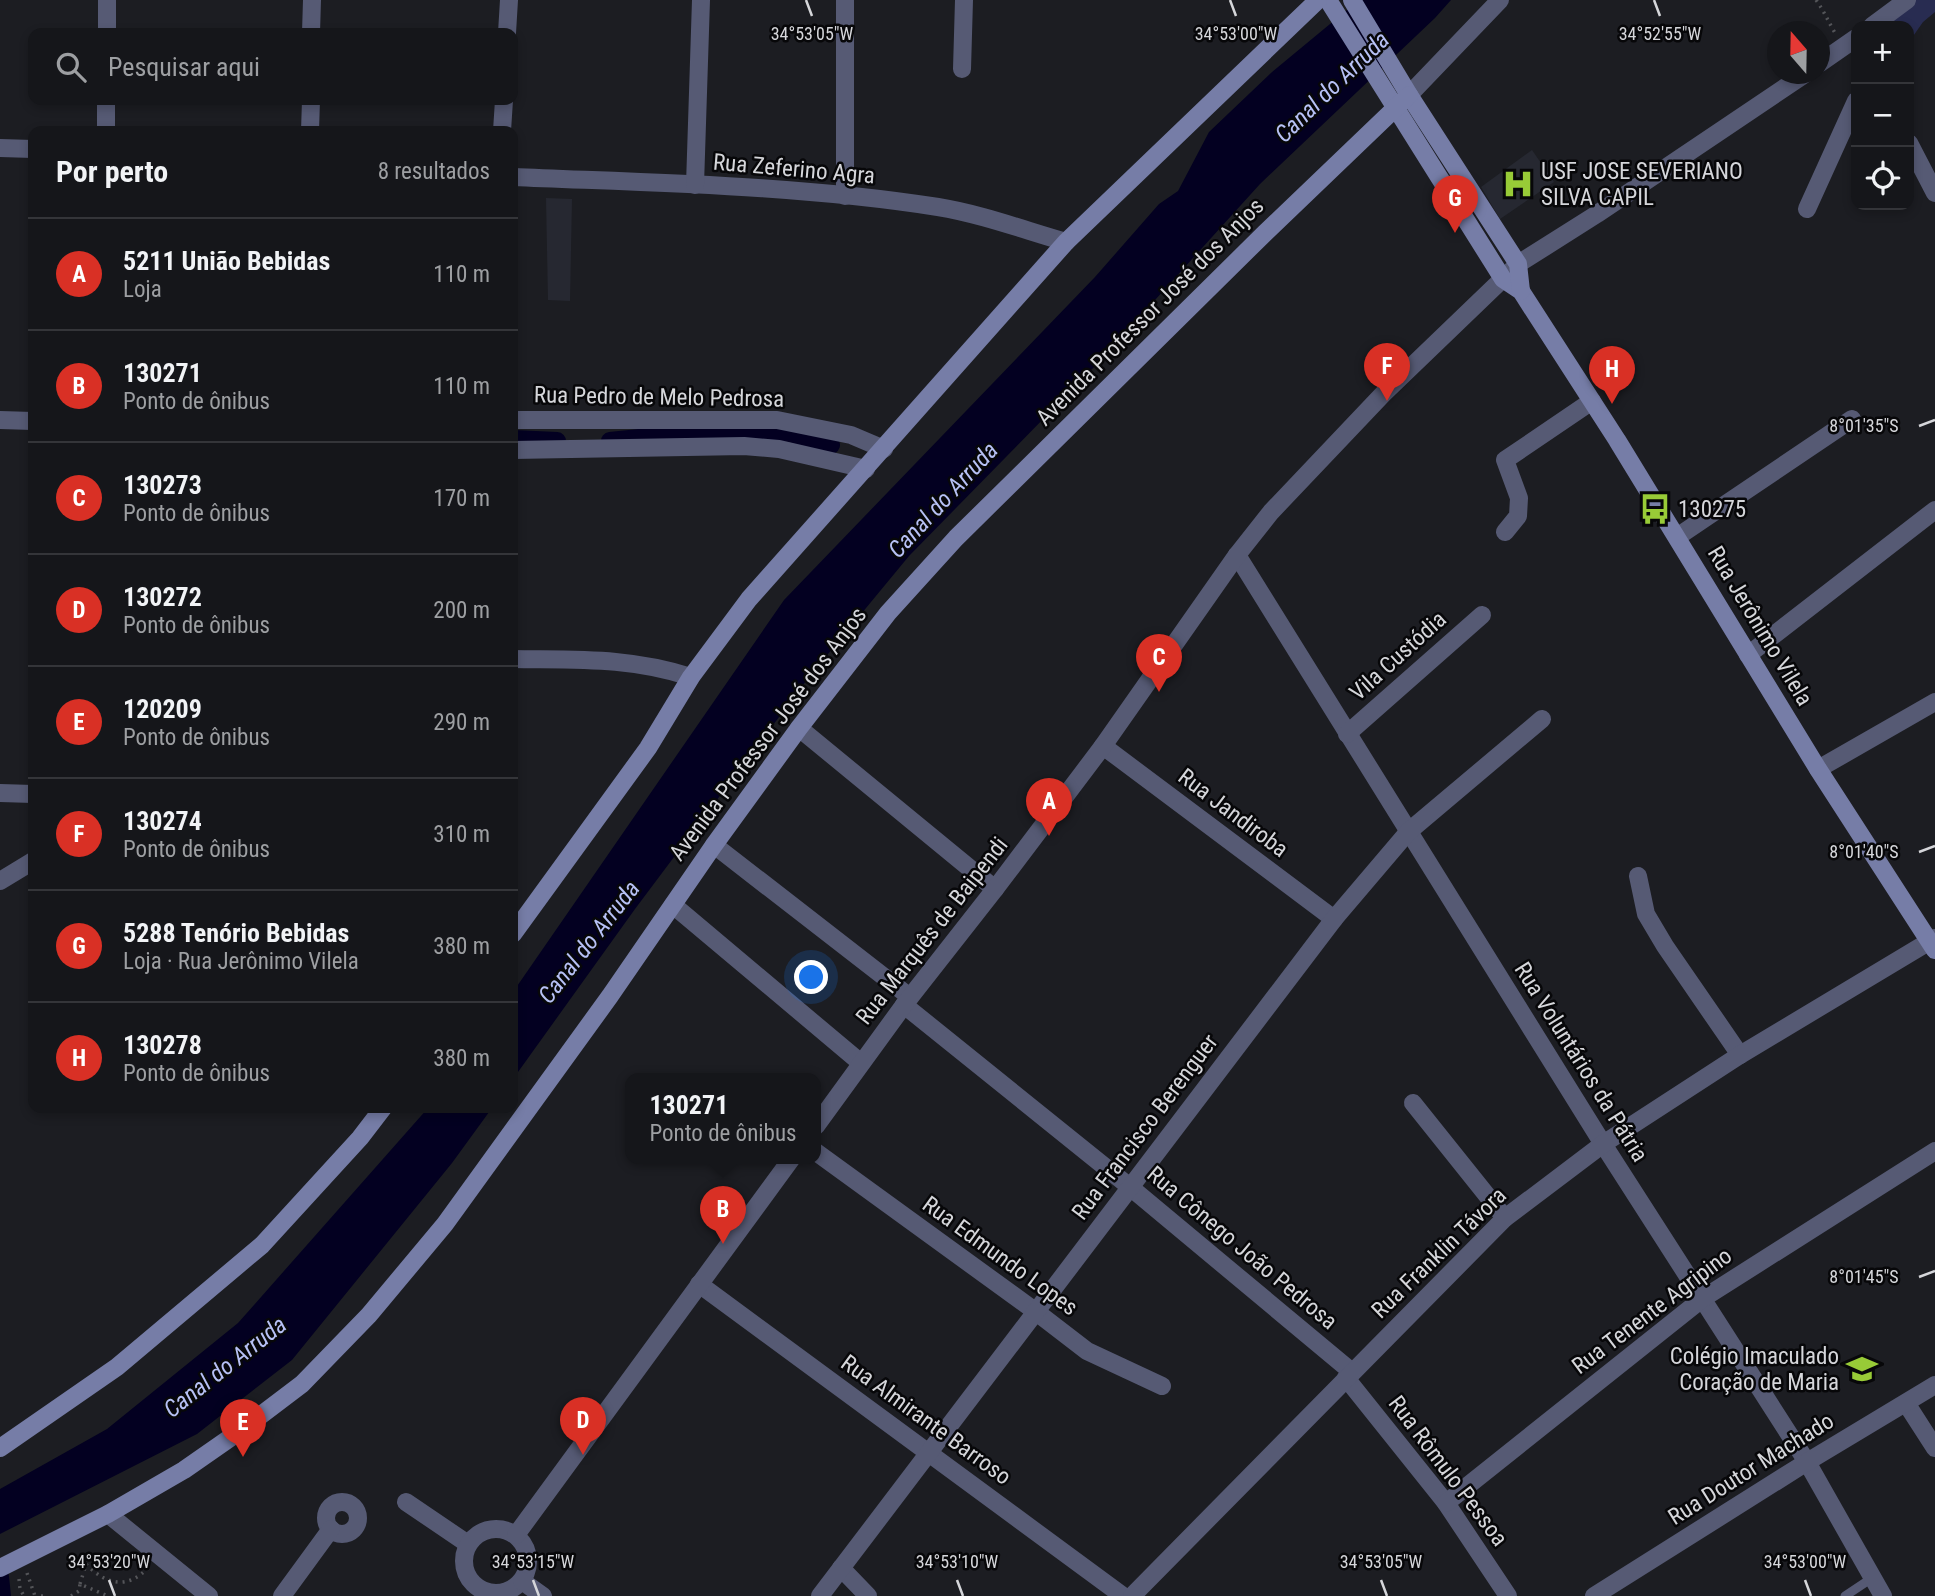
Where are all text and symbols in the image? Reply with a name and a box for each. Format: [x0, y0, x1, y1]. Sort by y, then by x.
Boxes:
north arrow [1767, 21, 1830, 84]
map controls [1851, 21, 1914, 210]
button: + [1851, 21, 1914, 84]
text: 34°53'05"W [771, 23, 854, 44]
text: 34°53'00"W [1195, 23, 1278, 44]
text: 34°52'55"W [1619, 23, 1702, 44]
water label: Canal do Arruda [1269, 26, 1395, 148]
search box [28, 28, 518, 105]
icon: search [52, 48, 90, 86]
text: Pesquisar aqui [108, 52, 260, 82]
button: − [1851, 84, 1914, 147]
button: locate [1851, 147, 1914, 210]
street label: Rua Zeferino Agra [712, 148, 876, 190]
text: Por perto [56, 154, 168, 189]
text: 8 resultados [378, 158, 490, 185]
place label: USF JOSE SEVERIANO SILVA CAPIL [1541, 158, 1743, 211]
hospital icon: USF JOSE SEVERIANO SILVA CAPIL [1501, 167, 1535, 201]
pin: G [1432, 175, 1478, 233]
street label: Avenida Professor José dos Anjos [1031, 193, 1269, 431]
text: 5211 União Bebidas [123, 246, 330, 276]
text: A [72, 261, 86, 288]
text: 110 m [433, 261, 490, 288]
text: Loja [123, 276, 162, 303]
pin: F [1364, 343, 1410, 401]
pin: H [1589, 346, 1635, 404]
text: 130271 [123, 358, 202, 388]
text: B [73, 373, 85, 400]
text: 110 m [433, 373, 490, 400]
street label: Rua Pedro de Melo Pedrosa [534, 381, 784, 413]
text: Ponto de ônibus [123, 388, 270, 415]
text: 8°01'35"S [1829, 415, 1899, 436]
water label: Canal do Arruda [882, 436, 1004, 564]
text: 130273 [123, 470, 202, 500]
text: C [72, 485, 86, 512]
text: 170 m [433, 485, 490, 512]
bus stop icon: 130275 [1638, 492, 1672, 526]
place label: 130275 [1678, 496, 1746, 523]
text: Ponto de ônibus [123, 500, 270, 527]
street label: Rua Jerônimo Vilela [1702, 542, 1818, 710]
text: 130272 [123, 582, 202, 612]
text: D [73, 597, 86, 624]
text: 200 m [433, 597, 490, 624]
street label: Avenida Professor José dos Anjos [664, 602, 872, 866]
street label: Vila Custódia [1344, 606, 1452, 706]
text: Ponto de ônibus [123, 612, 270, 639]
pin: C [1136, 634, 1182, 692]
text: 120209 [123, 694, 202, 724]
text: E [73, 709, 85, 736]
text: 290 m [433, 709, 490, 736]
text: Ponto de ônibus [123, 724, 270, 751]
street label: Rua Jandiroba [1173, 763, 1293, 863]
pin: A [1026, 778, 1072, 836]
text: 130274 [123, 806, 202, 836]
text: F [74, 821, 84, 848]
text: 310 m [433, 821, 490, 848]
street label: Rua Marquês de Baipendi [850, 832, 1014, 1030]
text: Ponto de ônibus [123, 836, 270, 863]
text: 8°01'40"S [1829, 841, 1899, 862]
water label: Canal do Arruda [532, 875, 646, 1009]
text: 5288 Tenório Bebidas [123, 918, 349, 948]
text: G [72, 933, 86, 960]
text: 380 m [433, 933, 490, 960]
text: Loja · Rua Jerônimo Vilela [123, 948, 359, 975]
street label: Rua Voluntários da Pátria [1509, 957, 1653, 1167]
your location [794, 960, 828, 994]
street label: Rua Francisco Berenguer [1066, 1029, 1224, 1225]
text: 130278 [123, 1030, 202, 1060]
text: H [72, 1045, 86, 1072]
text: 380 m [433, 1045, 490, 1072]
text: Ponto de ônibus [123, 1060, 270, 1087]
popup [625, 1073, 821, 1164]
text: 130271 [649, 1090, 728, 1120]
text: Ponto de ônibus [649, 1120, 797, 1147]
street label: Rua Cônego João Pedrosa [1142, 1161, 1342, 1335]
street label: Rua Franklin Távora [1366, 1182, 1512, 1324]
pin: B [700, 1186, 746, 1244]
street label: Rua Edmundo Lopes [917, 1191, 1083, 1321]
street label: Rua Tenente Agripino [1567, 1242, 1737, 1380]
text: 8°01'45"S [1829, 1266, 1899, 1287]
water label: Canal do Arruda [158, 1310, 292, 1424]
place label: Colégio Imaculado Coração de Maria [1670, 1343, 1839, 1396]
street label: Rua Almirante Barroso [836, 1349, 1016, 1491]
school or university icon: Colégio Imaculado Coração de Maria [1845, 1352, 1879, 1386]
street label: Rua Rômulo Pessoa [1383, 1391, 1513, 1551]
pin: D [560, 1397, 606, 1455]
pin: E [220, 1399, 266, 1457]
street label: Rua Doutor Machado [1663, 1407, 1839, 1531]
text: 34°53'20"W [68, 1551, 151, 1572]
text: 34°53'15"W [492, 1551, 575, 1572]
text: 34°53'10"W [916, 1551, 999, 1572]
text: 34°53'05"W [1340, 1551, 1423, 1572]
text: 34°53'00"W [1764, 1551, 1847, 1572]

